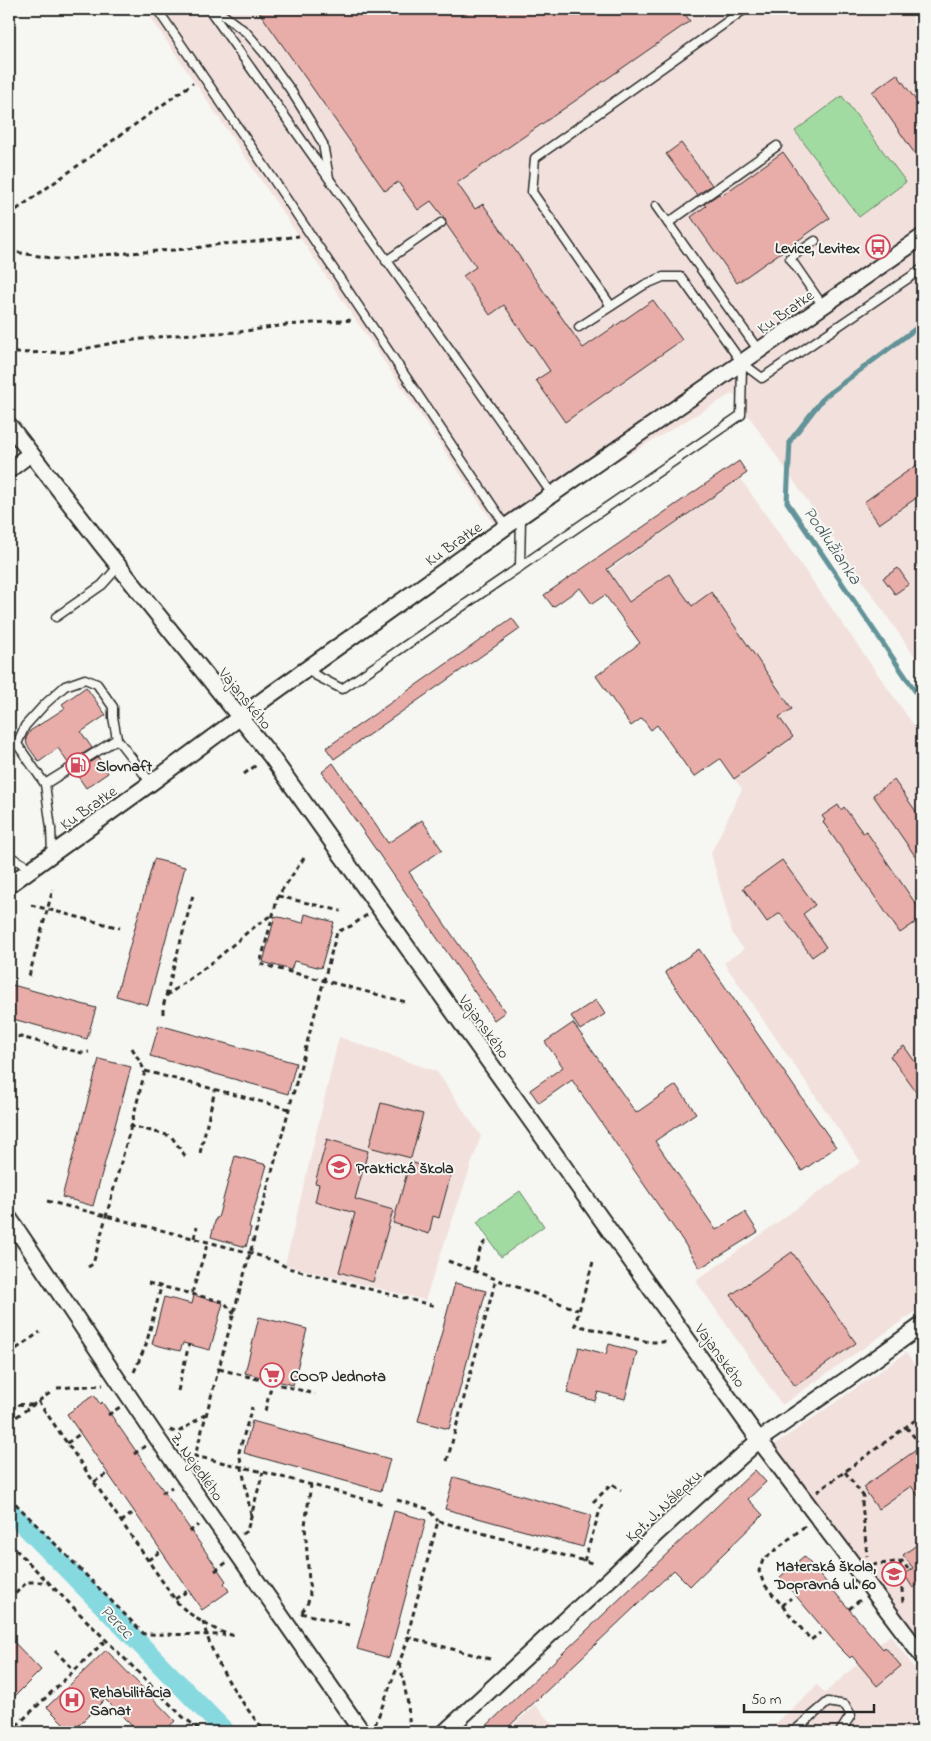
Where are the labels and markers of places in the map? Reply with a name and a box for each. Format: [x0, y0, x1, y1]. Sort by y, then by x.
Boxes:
bus stop icon: Levice, Levitex [865, 234, 891, 260]
place label: Levice, Levitex [775, 237, 860, 261]
fuel station icon: Slovnaft [65, 752, 91, 778]
place label: Slovnaft [96, 755, 153, 779]
school or university icon: Praktická škola [326, 1154, 352, 1180]
place label: Praktická škola [356, 1157, 454, 1181]
supermarket icon: COOP Jednota [259, 1362, 285, 1388]
place label: COOP Jednota [290, 1365, 386, 1389]
place label: Materská škola, Dopravná ul. 60 [773, 1555, 876, 1597]
school or university icon: Materská škola, Dopravná ul. 60 [881, 1561, 907, 1587]
place label: Rehabilitácia Sanat [89, 1681, 172, 1723]
hospital icon: Rehabilitácia Sanat [59, 1687, 85, 1713]

